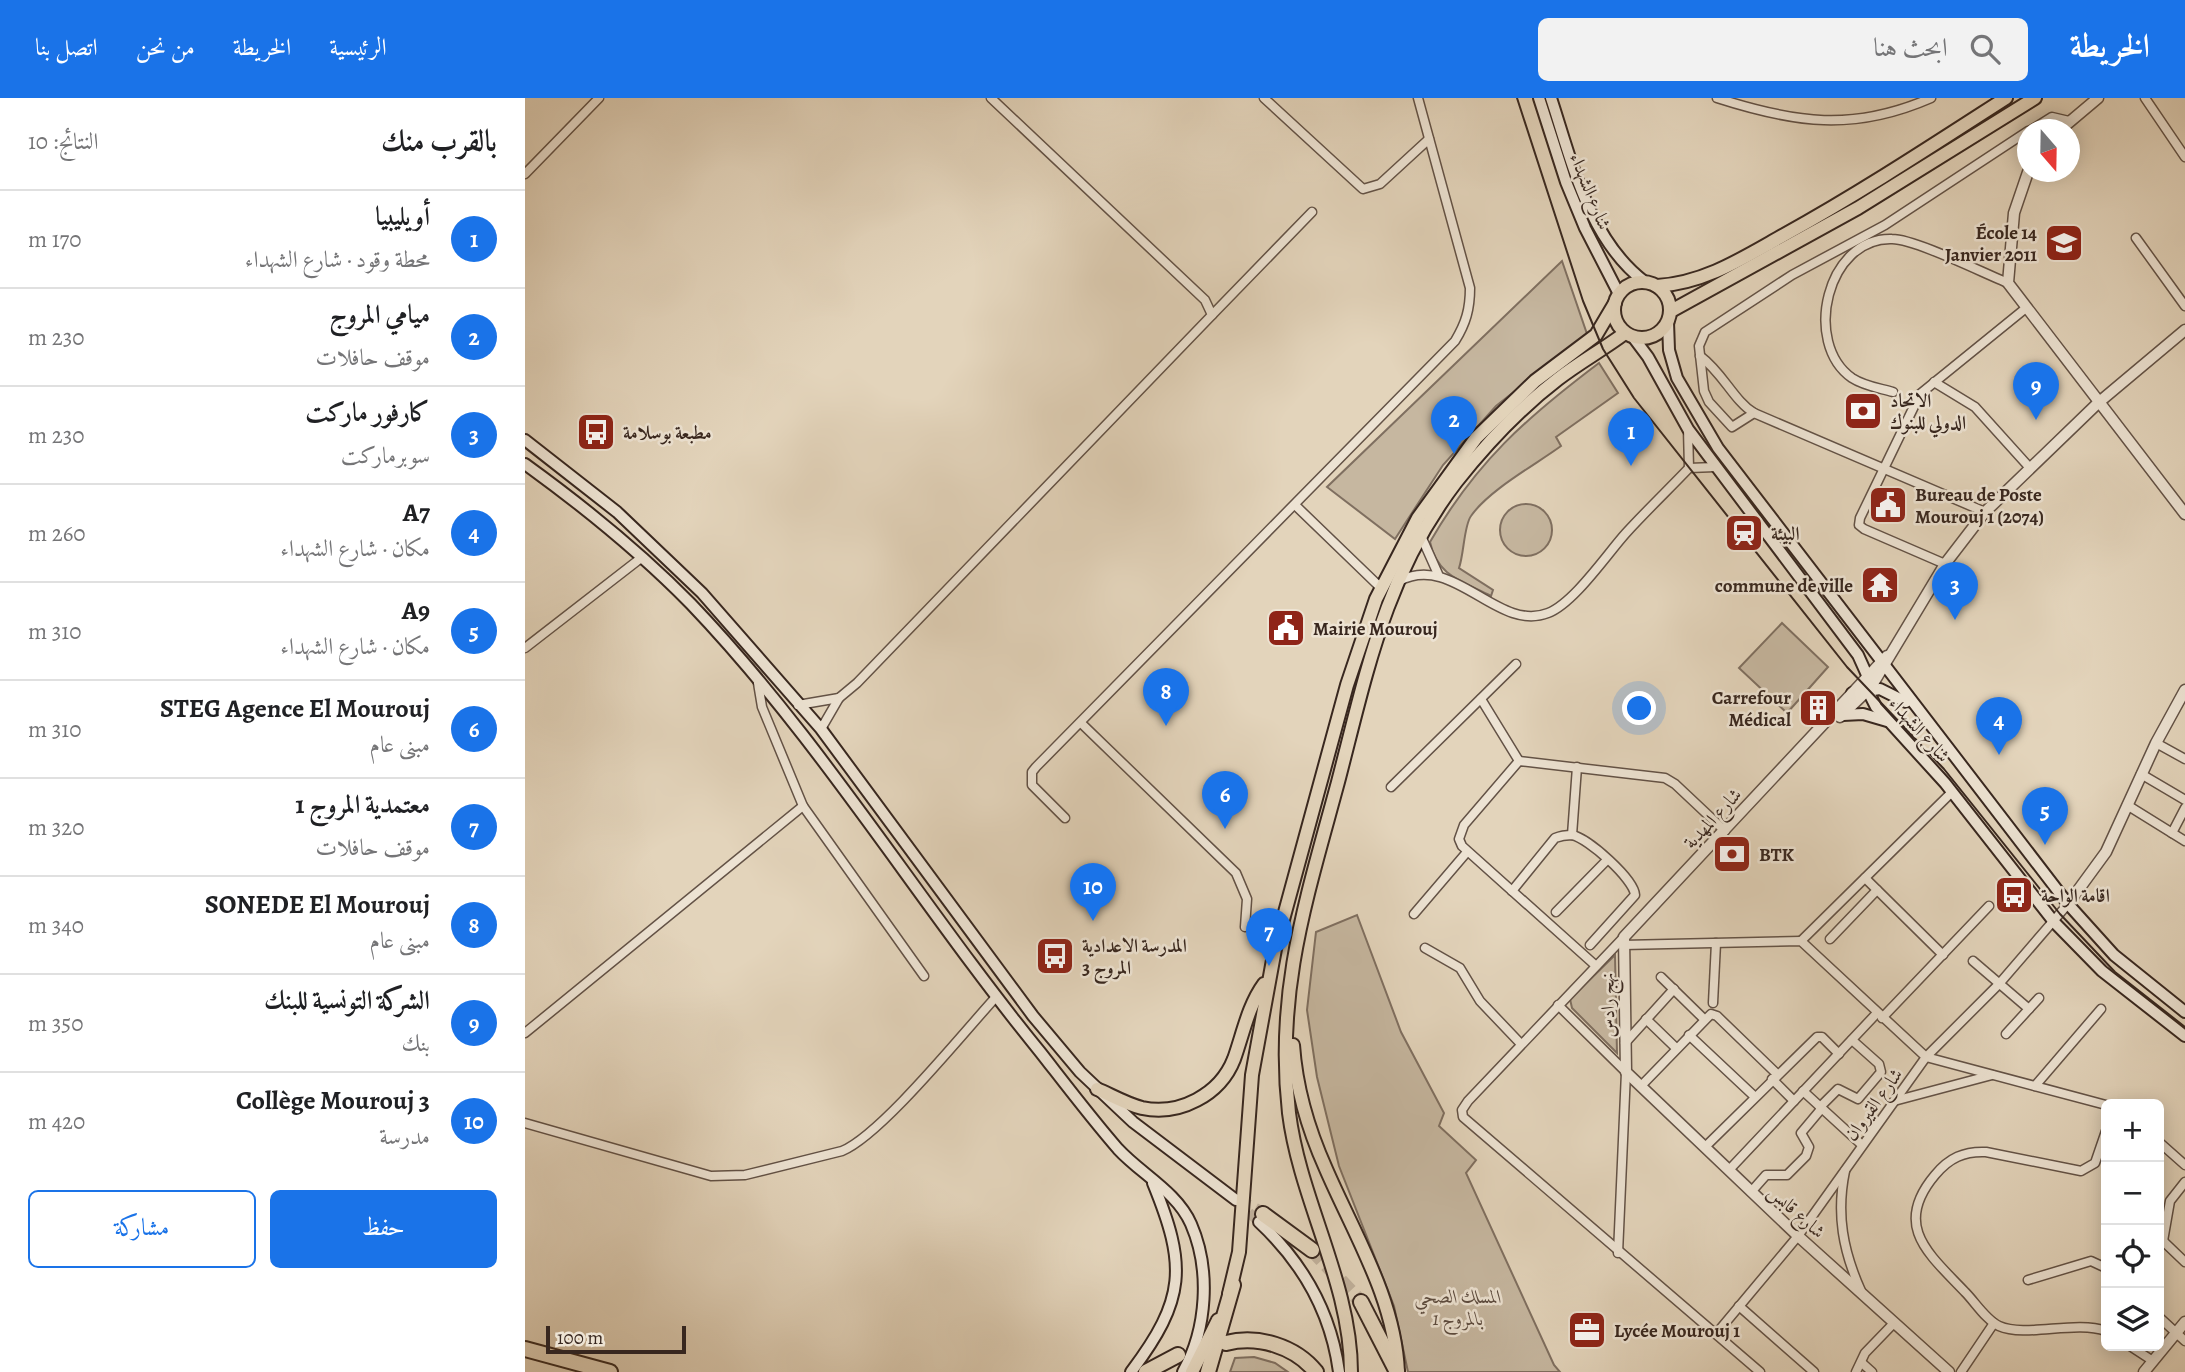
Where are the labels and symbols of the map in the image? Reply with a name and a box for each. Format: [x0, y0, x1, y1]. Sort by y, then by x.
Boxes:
north arrow [2017, 119, 2080, 182]
street label: شارع الشهداء [1561, 149, 1617, 234]
place label: École 14 Janvier 2011 [1945, 220, 2037, 268]
school or university icon: École 14 Janvier 2011 [2043, 222, 2085, 264]
pin: 9 [2013, 362, 2059, 420]
place label: الاتحاد الدولي للبنوك [1890, 388, 1966, 438]
bank icon: الاتحاد الدولي للبنوك [1842, 390, 1884, 432]
pin: 2 [1431, 396, 1477, 454]
pin: 1 [1608, 408, 1654, 466]
bus stop icon: مطبعة بوسلامة [575, 411, 617, 453]
place label: مطبعة بوسلامة [623, 420, 712, 446]
place label: Bureau de Poste Mourouj 1 (2074) [1915, 482, 2044, 530]
public building icon: Bureau de Poste Mourouj 1 (2074) [1867, 484, 1909, 526]
station icon: البيئة [1723, 512, 1765, 554]
place label: البيئة [1771, 521, 1800, 547]
pin: 3 [1932, 562, 1978, 620]
temple icon: commune de ville [1859, 564, 1901, 606]
place label: commune de ville [1715, 573, 1853, 599]
public building icon: Mairie Mourouj [1265, 607, 1307, 649]
place label: Mairie Mourouj [1313, 616, 1438, 642]
pin: 8 [1143, 668, 1189, 726]
place label: Carrefour Médical [1712, 685, 1791, 733]
building icon: Carrefour Médical [1797, 687, 1839, 729]
your location [1622, 691, 1656, 725]
street label: شارع الشهداء [1881, 691, 1956, 770]
pin: 4 [1976, 697, 2022, 755]
pin: 6 [1202, 771, 1248, 829]
street label: شارع المهدية [1678, 782, 1749, 856]
pin: 5 [2022, 787, 2068, 845]
bank icon: BTK [1711, 833, 1753, 875]
place label: BTK [1759, 842, 1794, 868]
pin: 10 [1070, 863, 1116, 921]
bus stop icon: اقامة الواحة [1993, 874, 2035, 916]
place label: اقامة الواحة [2041, 883, 2110, 909]
pin: 7 [1246, 908, 1292, 966]
place label: المدرسة الاعدادية المروج 3 [1082, 933, 1187, 985]
bus stop icon: المدرسة الاعدادية المروج 3 [1034, 935, 1076, 977]
street label: نهج رادس [1594, 972, 1626, 1038]
street label: شارع القيروان [1838, 1063, 1911, 1148]
street label: شارع قابس [1761, 1179, 1831, 1246]
park label: المسلك الصحي بالمروج 1 [1414, 1284, 1502, 1336]
office icon: Lycée Mourouj 1 [1566, 1309, 1608, 1351]
place label: Lycée Mourouj 1 [1614, 1318, 1740, 1344]
scale bar [546, 1323, 686, 1355]

